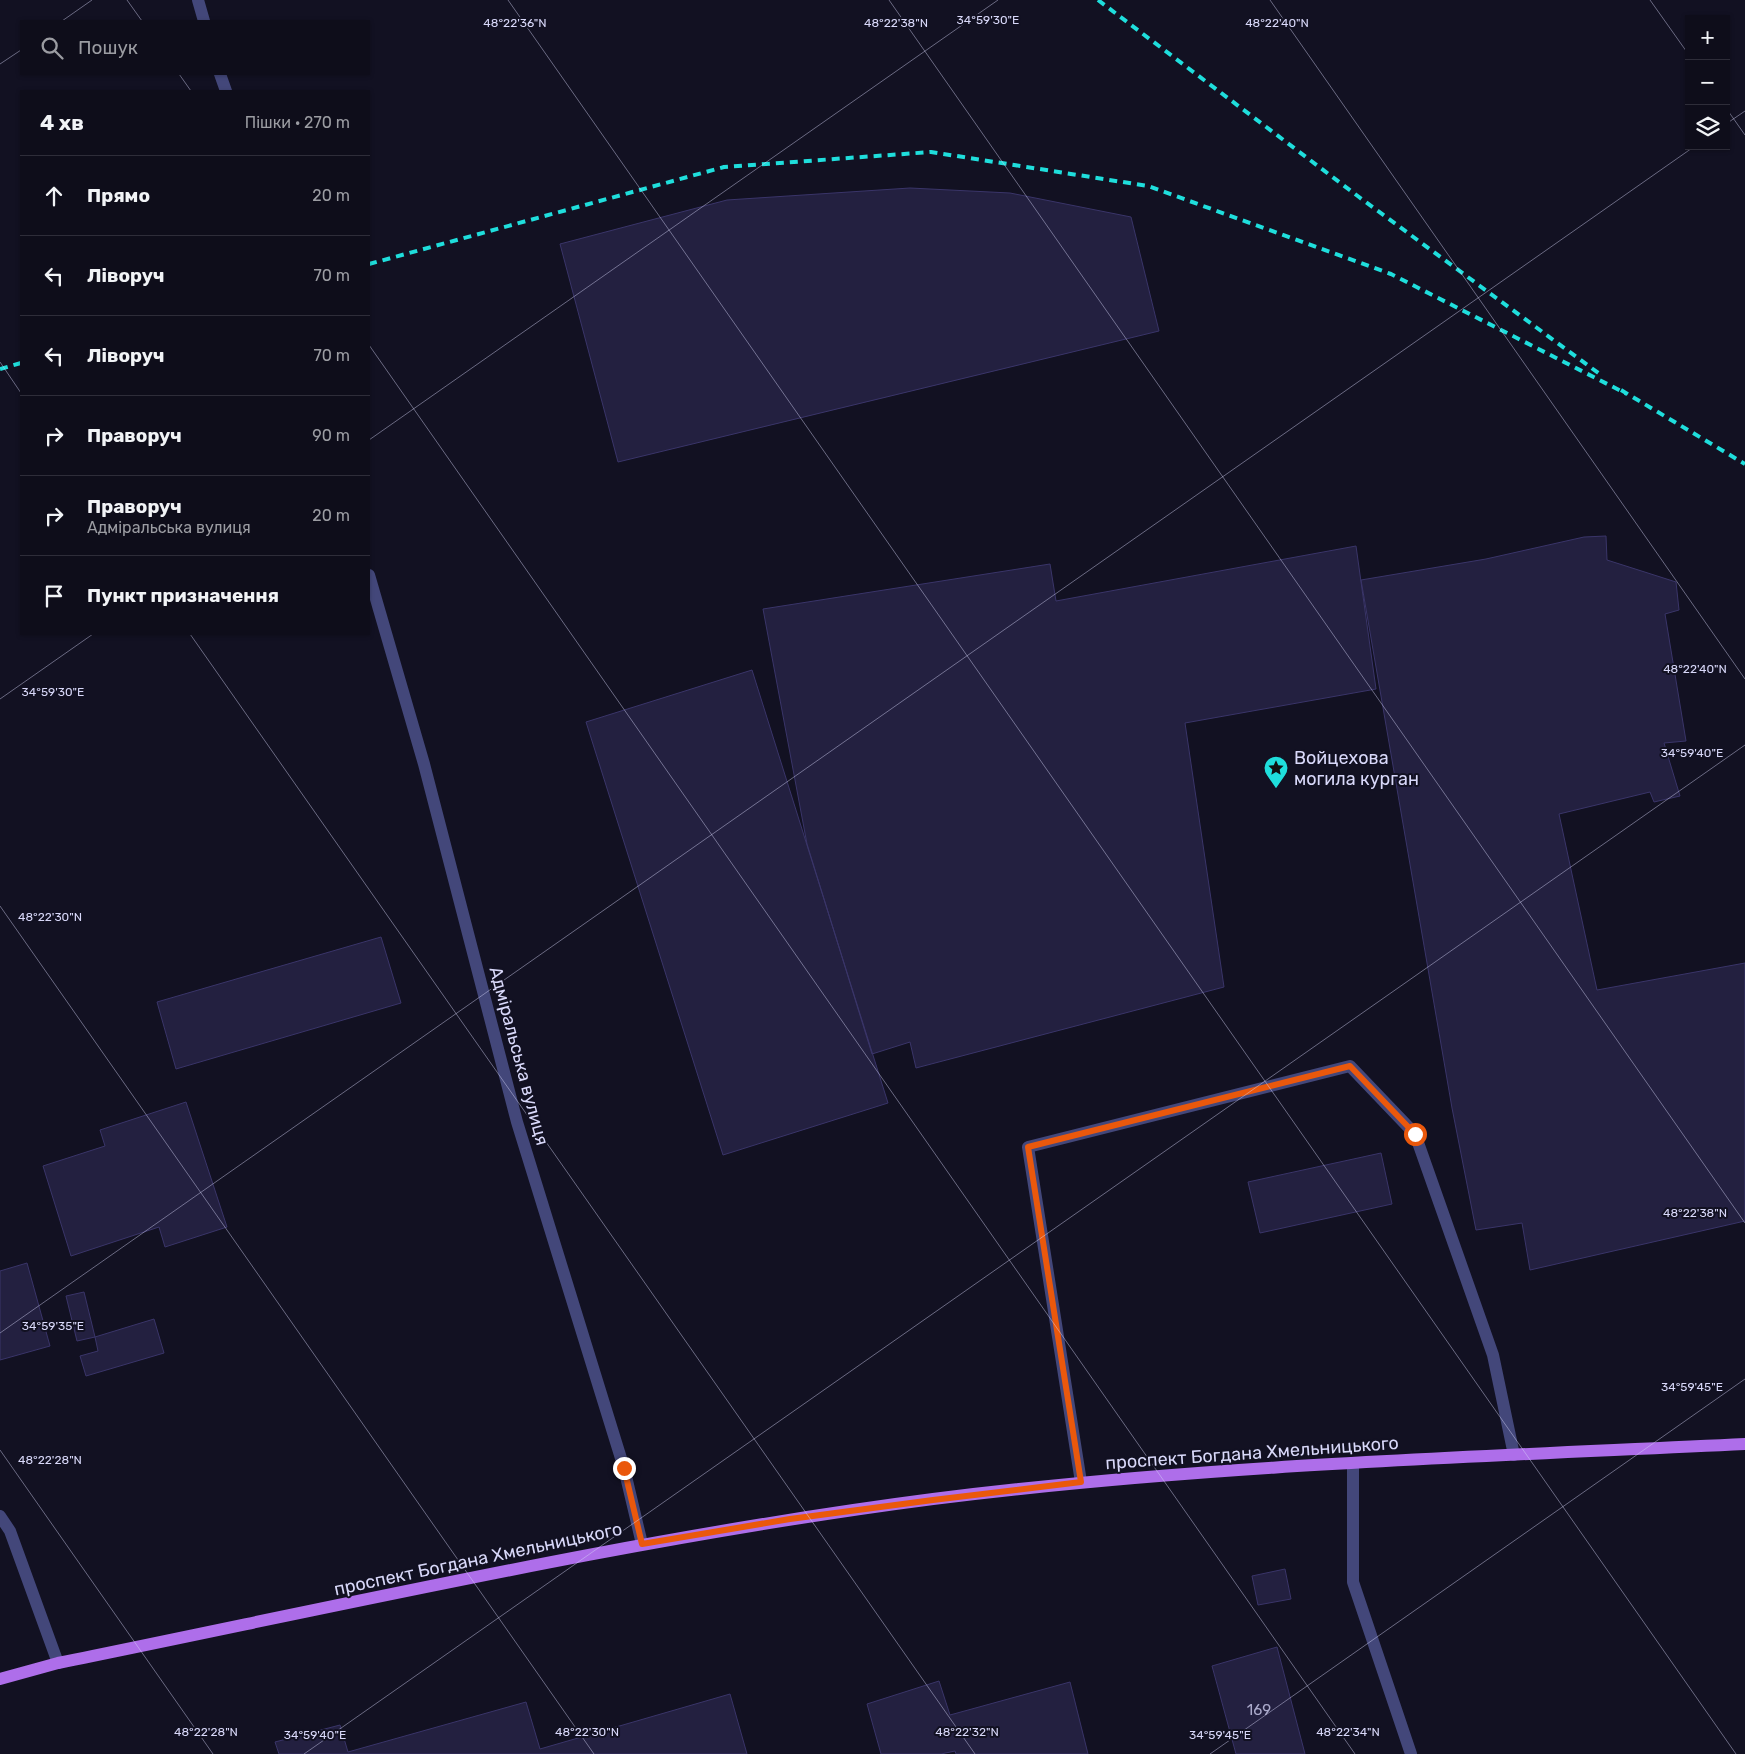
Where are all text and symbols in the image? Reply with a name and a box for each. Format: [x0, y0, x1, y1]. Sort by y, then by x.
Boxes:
text: 34°59'30"E [957, 13, 1019, 27]
map controls [1685, 15, 1730, 150]
button: + [1685, 15, 1730, 60]
text: 48°22'36"N [483, 16, 547, 30]
text: 48°22'38"N [864, 16, 928, 30]
text: 48°22'40"N [1245, 16, 1309, 30]
search box [20, 20, 370, 75]
icon: search [38, 34, 66, 62]
text: Пошук [78, 36, 138, 59]
button: − [1685, 60, 1730, 105]
button: layers [1685, 105, 1730, 150]
text: 4 хв [40, 110, 84, 135]
text: Пішки · 270 m [245, 113, 350, 132]
icon: ahead [40, 182, 68, 210]
text: Прямо [87, 184, 150, 207]
text: 20 m [312, 186, 350, 205]
icon: left [40, 262, 68, 290]
text: Ліворуч [87, 264, 164, 287]
text: 70 m [313, 266, 350, 285]
icon: left [40, 342, 68, 370]
text: Ліворуч [87, 344, 164, 367]
text: 70 m [313, 346, 350, 365]
icon: right [40, 422, 68, 450]
text: Праворуч [87, 424, 182, 447]
text: 90 m [312, 426, 350, 445]
text: Праворуч [87, 495, 182, 518]
icon: right [40, 502, 68, 530]
text: 20 m [312, 506, 350, 525]
text: Адміральська вулиця [87, 518, 251, 537]
icon: arrive [40, 582, 68, 610]
text: Пункт призначення [87, 584, 279, 607]
text: 48°22'40"N [1663, 662, 1727, 676]
text: 34°59'30"E [22, 685, 84, 699]
text: 34°59'40"E [1661, 746, 1723, 760]
place label: Войцехова могила курган [1294, 747, 1419, 790]
place icon: Войцехова могила курган [1263, 755, 1289, 789]
text: 48°22'30"N [18, 910, 82, 924]
street label: Адміральська вулиця [485, 964, 553, 1148]
route start [1404, 1123, 1427, 1146]
text: 48°22'38"N [1663, 1206, 1727, 1220]
text: 34°59'35"E [22, 1319, 84, 1333]
text: 34°59'45"E [1661, 1380, 1723, 1394]
street label: проспект Богдана Хмельницького [1105, 1432, 1399, 1474]
text: 48°22'28"N [18, 1453, 82, 1467]
route end [613, 1457, 636, 1480]
street label: проспект Богдана Хмельницького [332, 1518, 624, 1600]
house number: 169 [1247, 1701, 1271, 1719]
text: 48°22'28"N [174, 1725, 238, 1739]
text: 48°22'30"N [555, 1725, 619, 1739]
text: 48°22'32"N [935, 1725, 999, 1739]
text: 48°22'34"N [1316, 1725, 1380, 1739]
text: 34°59'40"E [284, 1728, 346, 1742]
text: 34°59'45"E [1189, 1728, 1251, 1742]

